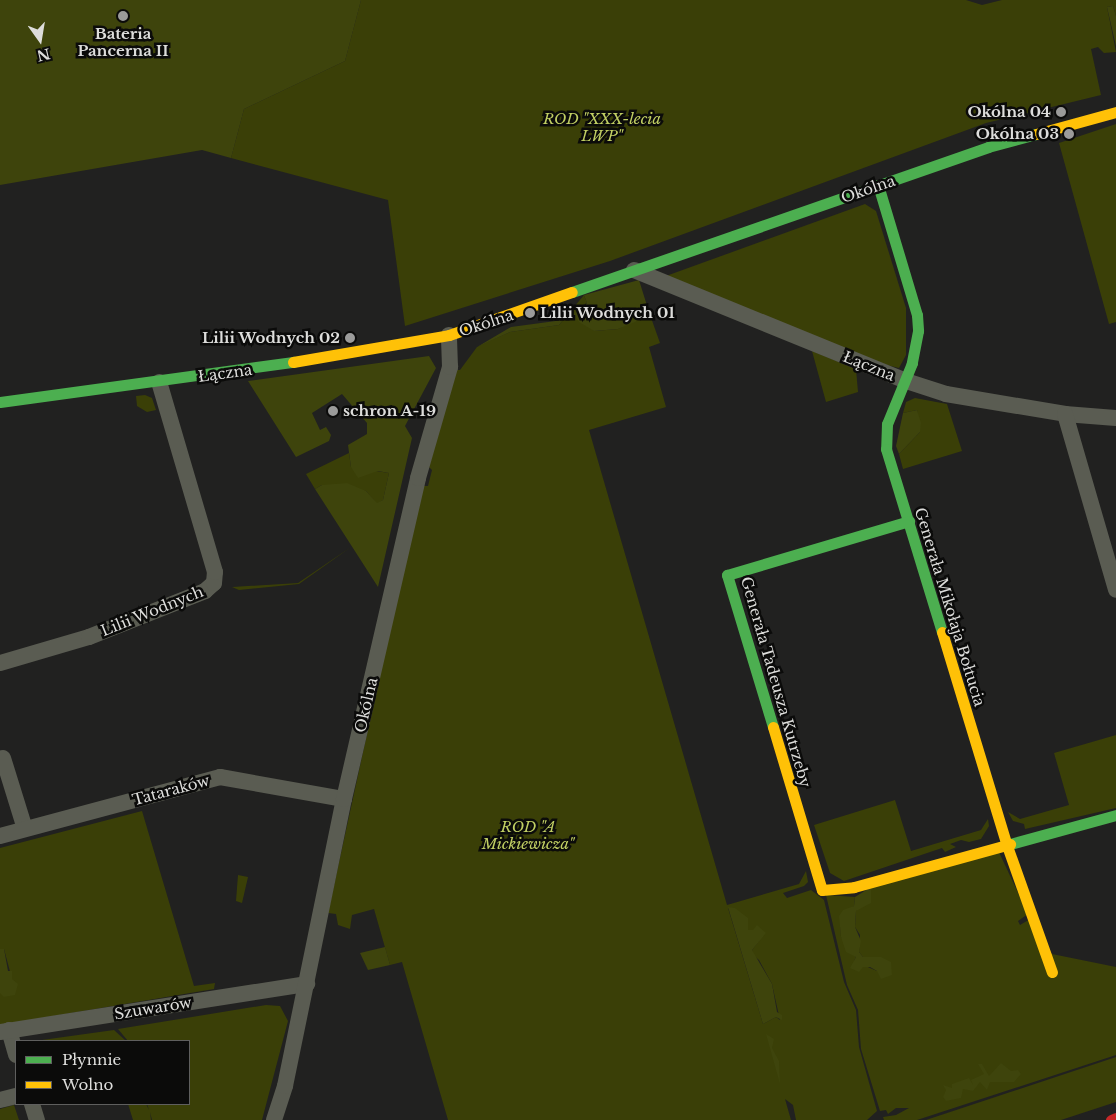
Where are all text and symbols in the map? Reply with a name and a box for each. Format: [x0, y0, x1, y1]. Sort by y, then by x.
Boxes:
marker: Bateria Pancerna II [117, 10, 129, 22]
north arrow [15, 15, 65, 65]
place label: Bateria Pancerna II [77, 24, 169, 59]
text: N [35, 44, 52, 65]
place label: Okólna 04 [967, 103, 1051, 121]
marker: Okólna 04 [1055, 106, 1067, 118]
park label: ROD "XXX-lecia LWP" [543, 109, 661, 144]
place label: Okólna 03 [976, 125, 1059, 143]
marker: Okólna 03 [1063, 128, 1075, 140]
street label: Okólna [839, 171, 897, 207]
place label: Lilii Wodnych 01 [540, 304, 675, 322]
street label: Okólna [457, 306, 515, 340]
marker: Lilii Wodnych 01 [524, 307, 536, 319]
place label: Lilii Wodnych 02 [201, 329, 340, 347]
marker: Lilii Wodnych 02 [344, 332, 356, 344]
street label: Łączna [840, 347, 898, 385]
street label: Łączna [197, 360, 253, 386]
place label: schron A-19 [343, 402, 437, 420]
marker: schron A-19 [327, 405, 339, 417]
street label: Generała Mikołaja Bołtucia [911, 505, 989, 709]
street label: Generała Tadeusza Kutrzeby [737, 574, 815, 790]
street label: Lilii Wodnych [98, 582, 206, 640]
street label: Okólna [351, 676, 381, 734]
street label: Tataraków [130, 771, 212, 809]
park label: ROD "A Mickiewicza" [482, 817, 574, 852]
street label: Szuwarów [113, 993, 193, 1023]
legend [15, 1040, 190, 1105]
text: Płynnie [62, 1050, 121, 1069]
text: Wolno [62, 1075, 113, 1094]

